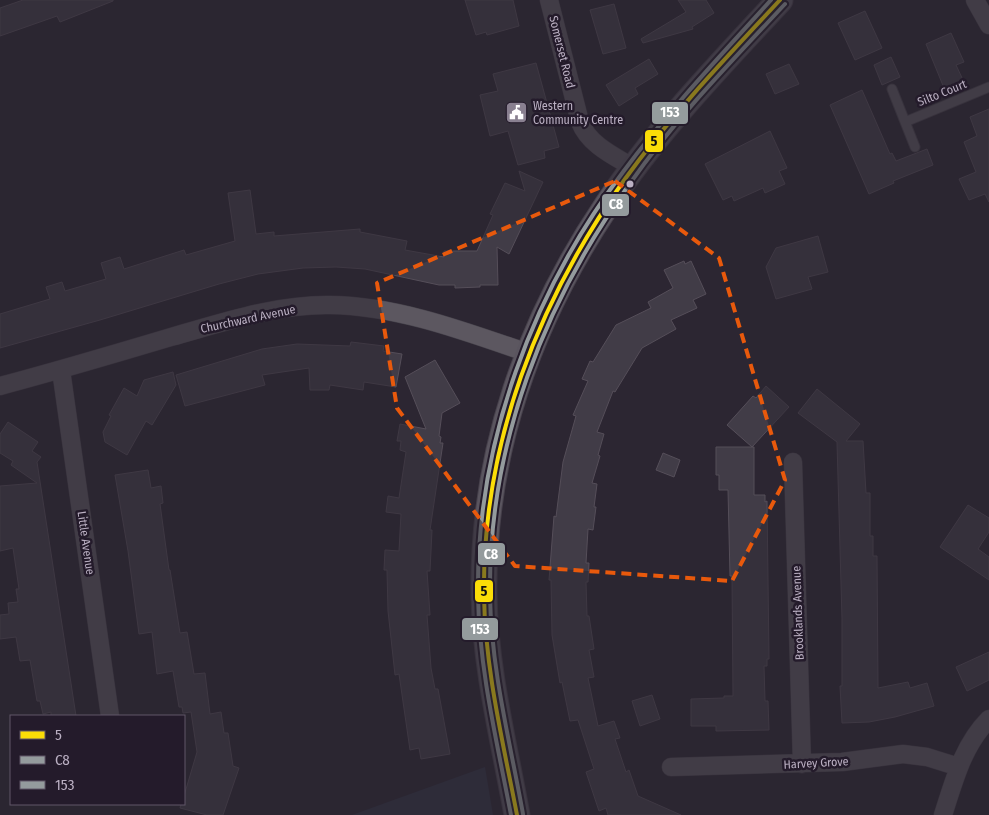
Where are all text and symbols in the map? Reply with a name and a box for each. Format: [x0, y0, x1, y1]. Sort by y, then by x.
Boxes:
street label: Somerset Road [546, 14, 578, 90]
street label: Silto Court [915, 77, 969, 109]
place label: Western Community Centre [533, 99, 623, 127]
public building icon: Western Community Centre [505, 101, 529, 125]
line badge: 153 [651, 101, 689, 125]
text: 153 [660, 104, 680, 121]
line badge: 5 [644, 129, 664, 153]
text: 5 [651, 133, 658, 150]
unlabelled marker [625, 179, 635, 189]
line badge: C8 [601, 193, 630, 217]
text: C8 [609, 196, 624, 213]
street label: Churchward Avenue [199, 302, 297, 336]
street label: Little Avenue [75, 510, 97, 576]
line badge: C8 [477, 542, 506, 566]
text: C8 [484, 546, 499, 563]
street label: Brooklands Avenue [789, 566, 807, 660]
line badge: 5 [474, 579, 494, 603]
text: 5 [481, 583, 488, 600]
line badge: 153 [461, 617, 499, 641]
text: 153 [470, 621, 490, 638]
legend [10, 715, 185, 805]
text: 5 [55, 726, 62, 744]
text: C8 [55, 751, 70, 769]
street label: Harvey Grove [783, 754, 849, 772]
text: 153 [55, 776, 75, 794]

